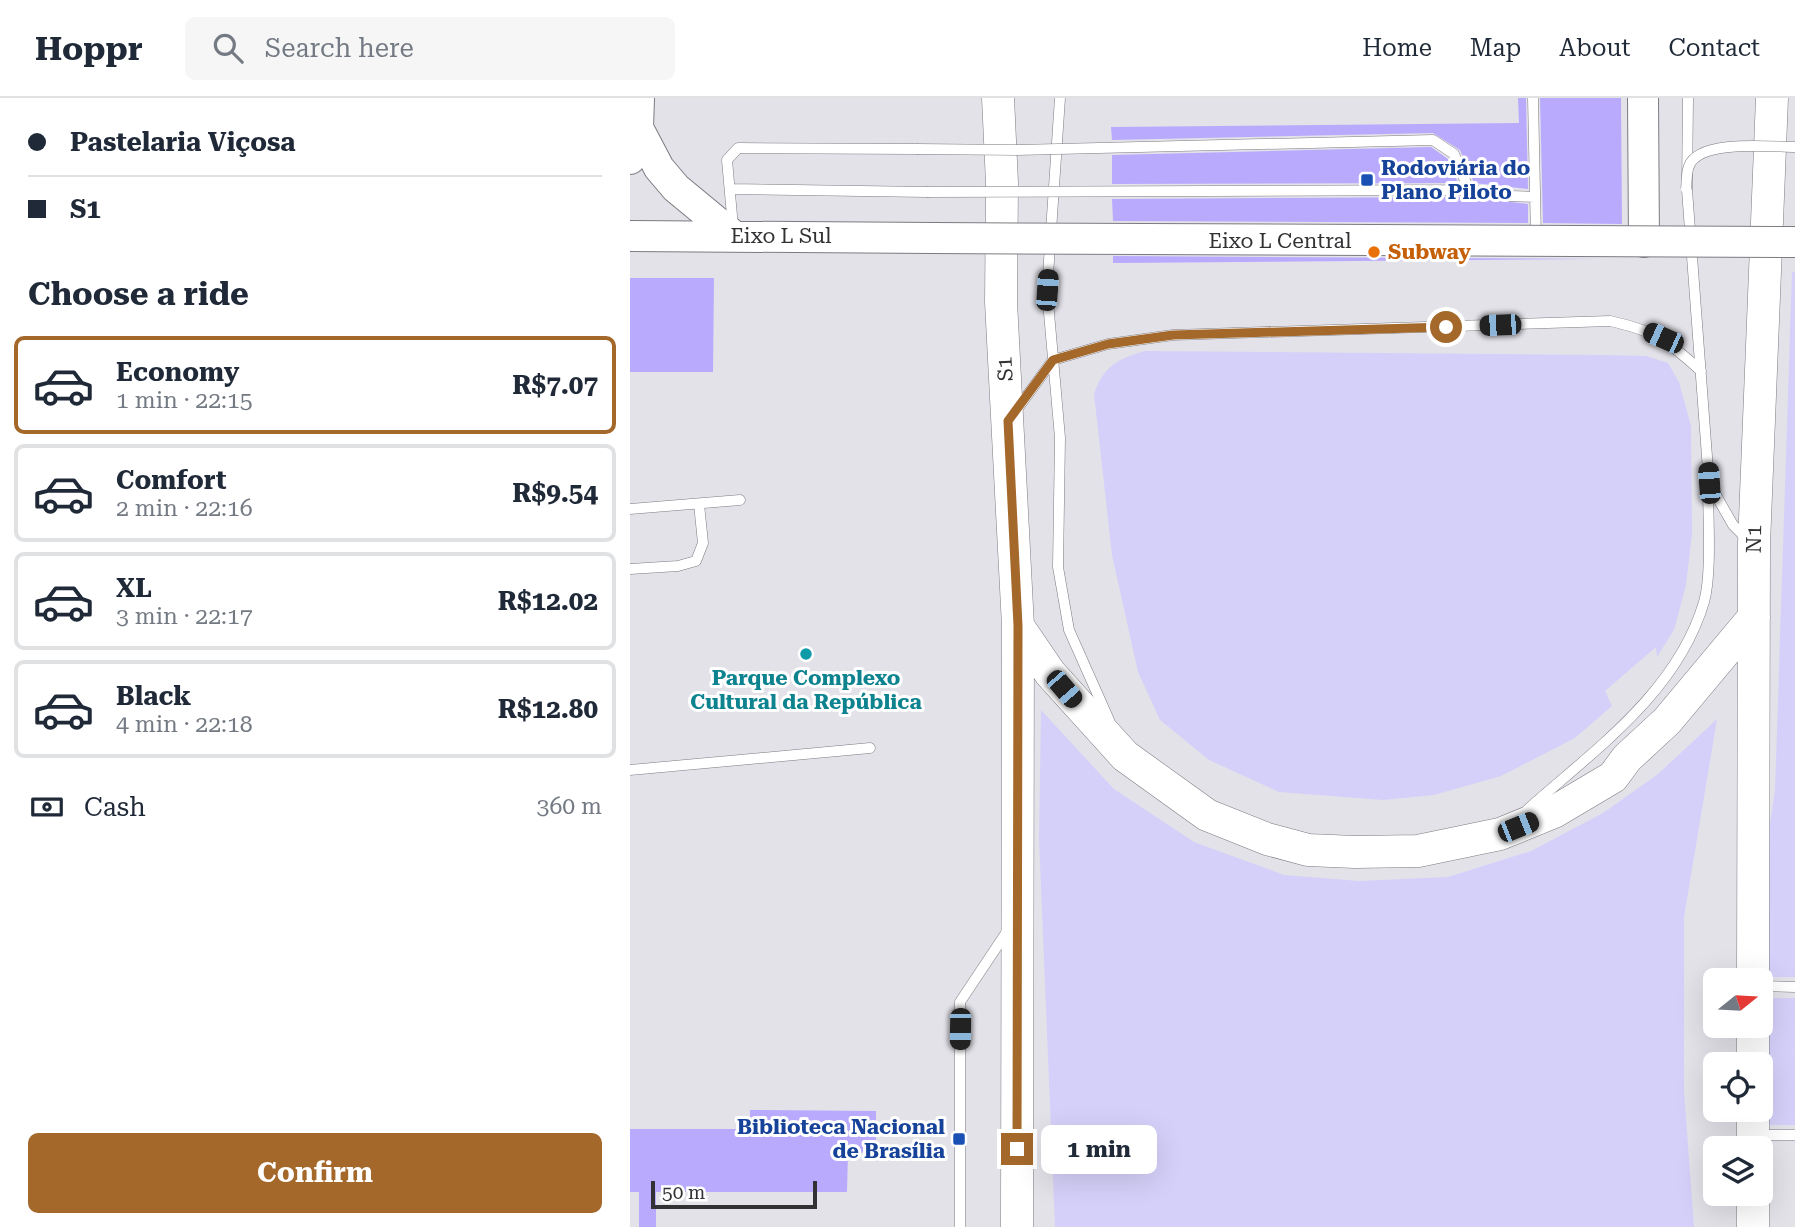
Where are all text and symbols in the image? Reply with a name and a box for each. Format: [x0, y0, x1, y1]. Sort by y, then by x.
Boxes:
search box [185, 17, 675, 80]
text: Hoppr [35, 29, 143, 68]
icon: search [209, 29, 247, 67]
text: Search here [265, 33, 414, 63]
text: Home [1362, 34, 1432, 62]
text: Map [1470, 34, 1521, 62]
text: About [1559, 34, 1630, 62]
text: Contact [1668, 34, 1760, 62]
text: Pastelaria Viçosa [70, 127, 296, 157]
place label: Rodoviária do Plano Piloto [1381, 156, 1530, 204]
marker: Rodoviária do Plano Piloto [1359, 172, 1375, 188]
text: S1 [70, 194, 101, 224]
street label: Eixo L Sul [730, 224, 832, 248]
street label: Eixo L Central [1209, 229, 1352, 253]
place label: Subway [1388, 240, 1471, 264]
marker: Subway [1366, 244, 1382, 260]
car [1036, 268, 1059, 312]
text: Choose a ride [28, 275, 249, 313]
route start [1430, 311, 1462, 343]
car [1479, 314, 1522, 336]
car [1640, 320, 1687, 356]
icon: car [32, 354, 95, 417]
street label: S1 [992, 356, 1018, 382]
text: Economy [116, 357, 239, 387]
text: R$7.07 [512, 370, 598, 400]
text: 1 min · 22:15 [116, 387, 253, 414]
car [1698, 461, 1721, 505]
icon: car [32, 462, 95, 525]
text: Comfort [116, 465, 226, 495]
text: R$9.54 [512, 478, 598, 508]
text: 2 min · 22:16 [116, 495, 253, 522]
street label: N1 [1742, 525, 1766, 553]
icon: car [32, 570, 95, 633]
text: XL [116, 573, 152, 603]
text: R$12.02 [498, 586, 598, 616]
text: 3 min · 22:17 [116, 603, 253, 630]
marker: Parque Complexo Cultural da República [798, 646, 814, 662]
place label: Parque Complexo Cultural da República [690, 666, 922, 714]
car [1043, 666, 1086, 712]
icon: car [32, 678, 95, 741]
text: Black [116, 681, 191, 711]
text: R$12.80 [498, 694, 598, 724]
text: 4 min · 22:18 [116, 711, 253, 738]
icon: cash [28, 788, 66, 826]
text: Cash [84, 792, 146, 822]
text: 360 m [537, 793, 602, 820]
car [1495, 809, 1542, 845]
north arrow [1703, 968, 1773, 1038]
map controls [1703, 968, 1773, 1206]
car [950, 1008, 971, 1050]
button: locate [1703, 1052, 1773, 1122]
place label: Biblioteca Nacional de Brasília [737, 1115, 946, 1163]
callout: 1 min [1042, 1124, 1157, 1174]
marker: Biblioteca Nacional de Brasília [951, 1131, 967, 1147]
button: Confirm [28, 1133, 602, 1213]
route end [1001, 1133, 1033, 1165]
text: 1 min [1067, 1136, 1131, 1163]
button: layers [1703, 1136, 1773, 1206]
scale bar [651, 1178, 817, 1210]
text: 50 m [662, 1181, 705, 1204]

